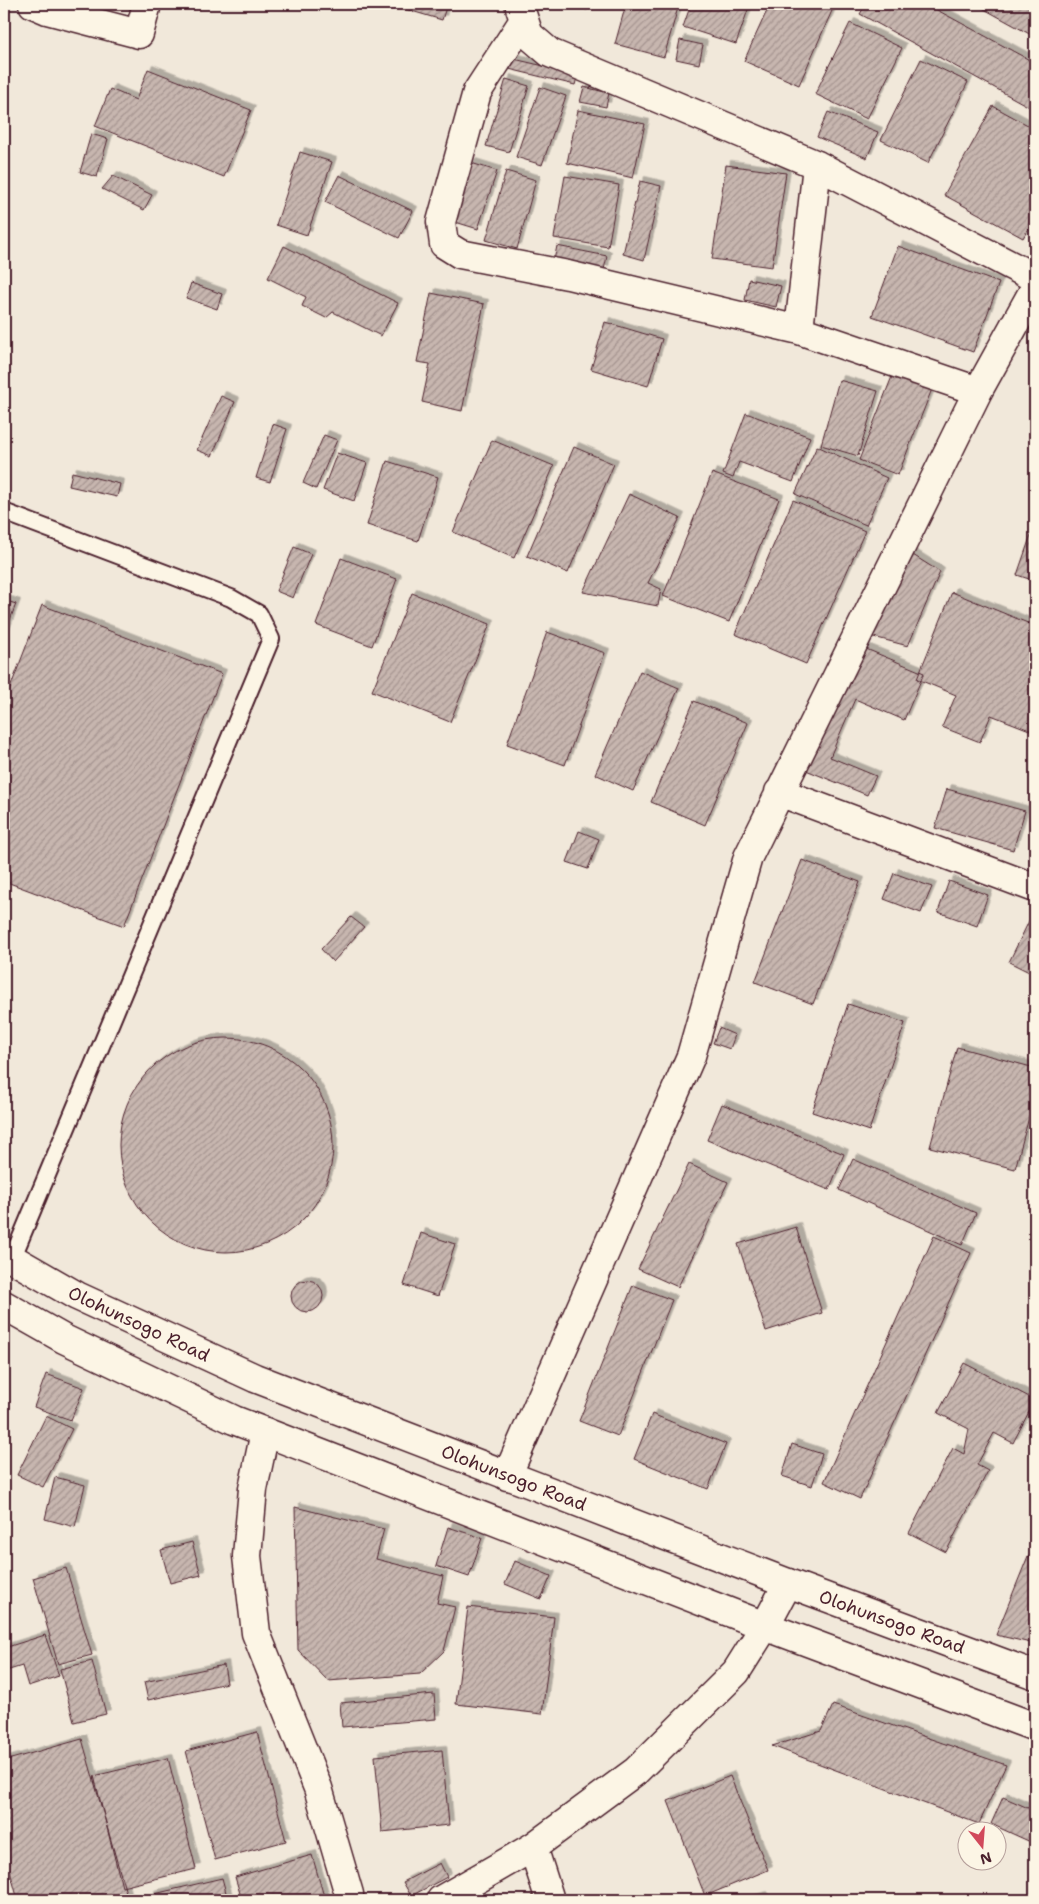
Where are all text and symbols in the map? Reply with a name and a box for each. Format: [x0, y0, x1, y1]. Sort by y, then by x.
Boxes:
street label: Olohunsogo Road [64, 1281, 214, 1367]
street label: Olohunsogo Road [438, 1439, 590, 1517]
street label: Olohunsogo Road [816, 1584, 968, 1660]
north arrow [956, 1822, 1006, 1872]
text: N [978, 1848, 994, 1869]

